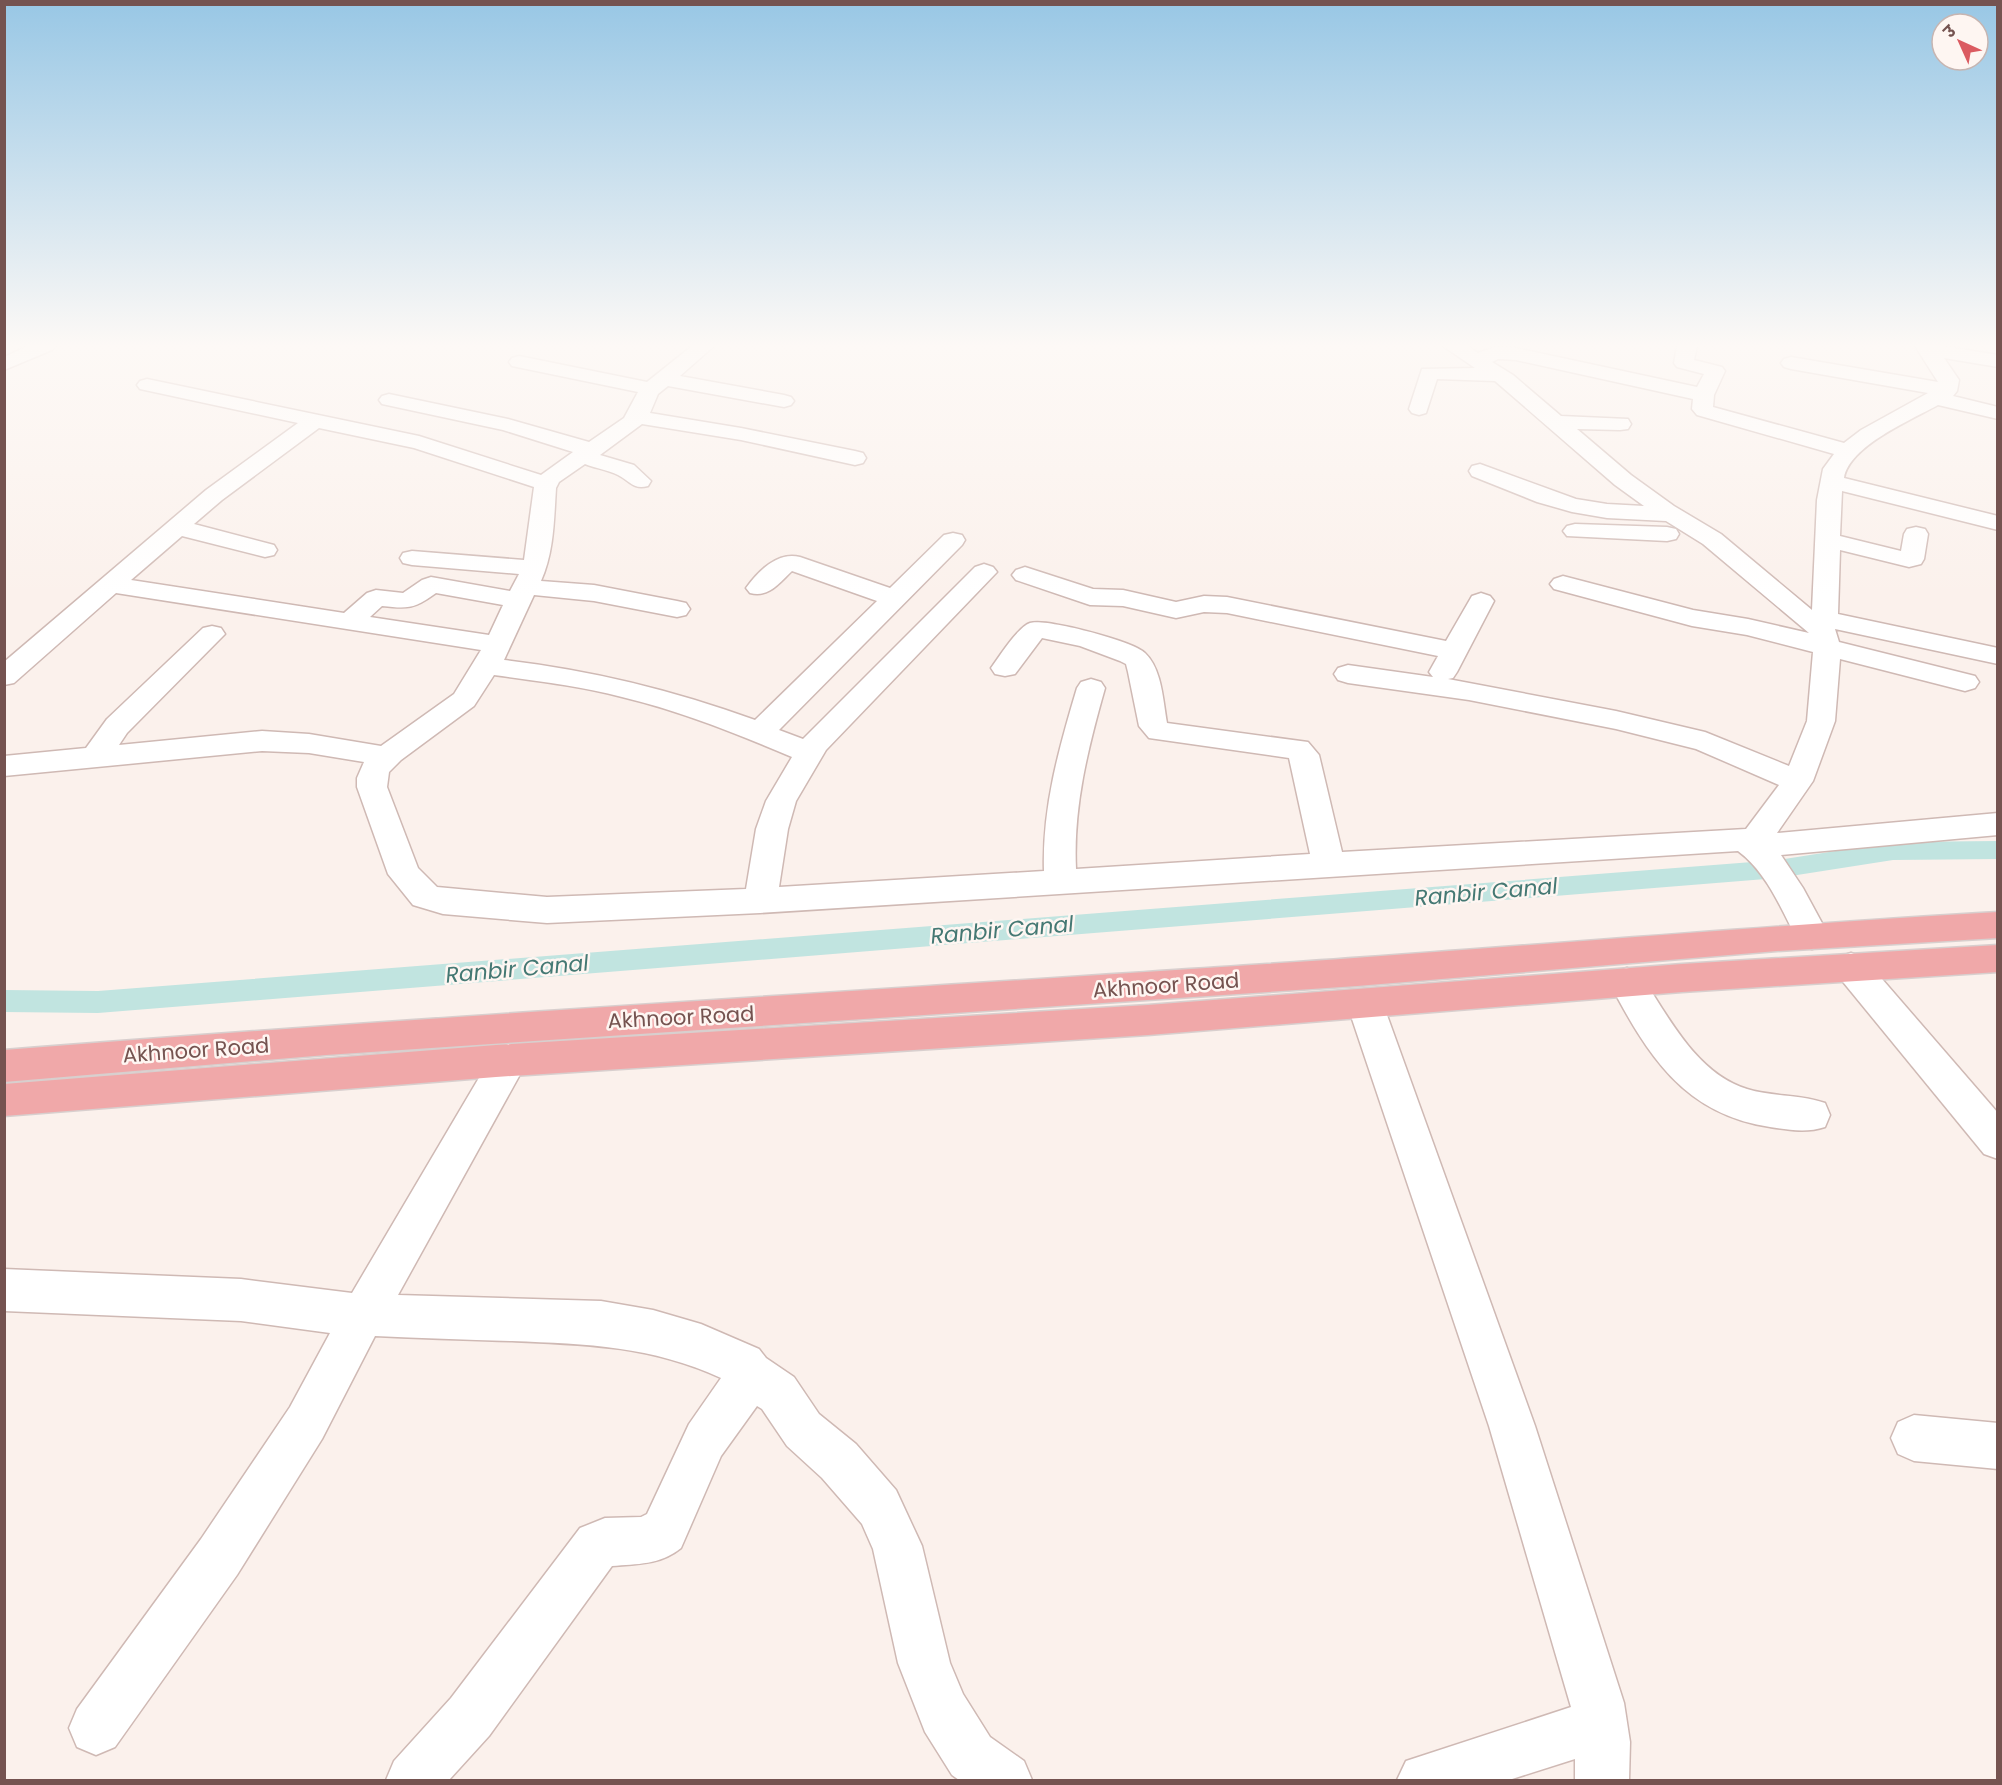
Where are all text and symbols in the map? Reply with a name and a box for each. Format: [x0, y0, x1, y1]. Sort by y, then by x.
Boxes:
north arrow [1930, 12, 1990, 72]
text: उ [1938, 20, 1962, 44]
water label: Ranbir Canal [1413, 870, 1559, 914]
water label: Ranbir Canal [929, 908, 1075, 952]
water label: Ranbir Canal [444, 947, 590, 991]
street label: Akhnoor Road [1092, 965, 1240, 1005]
street label: Akhnoor Road [607, 999, 755, 1035]
street label: Akhnoor Road [122, 1030, 270, 1070]

